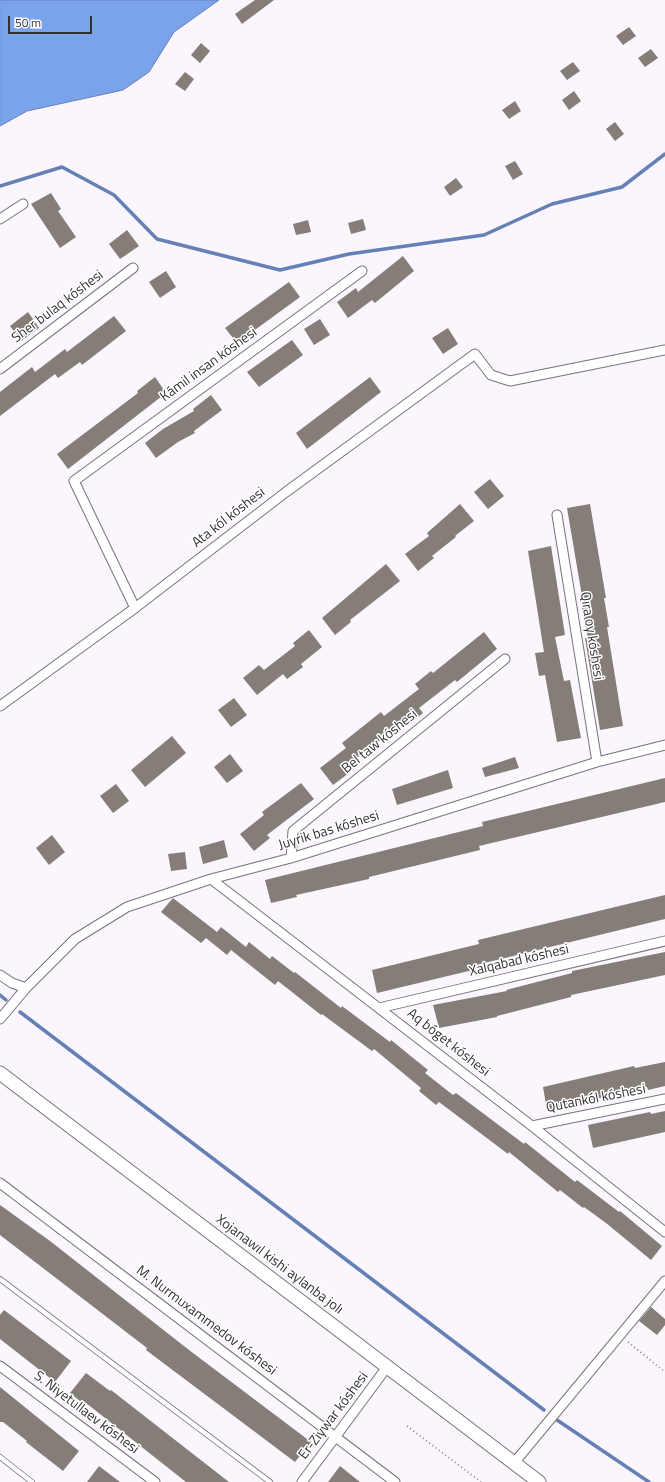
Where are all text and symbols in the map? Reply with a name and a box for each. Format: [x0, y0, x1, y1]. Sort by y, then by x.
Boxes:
scale bar [10, 8, 94, 34]
text: 50 m [15, 13, 41, 32]
street label: Sher bulaq kóshesi [9, 267, 107, 347]
street label: Kámil insan kóshesi [157, 324, 261, 406]
street label: Ata kól kóshesi [189, 484, 269, 552]
street label: Qıra oy kóshesi [576, 591, 606, 681]
street label: Bel taw kóshesi [339, 706, 421, 778]
street label: Juyrik bas kóshesi [277, 808, 381, 854]
street label: Xalqabad kóshesi [467, 941, 571, 981]
street label: Aq bóget kóshesi [403, 1006, 493, 1080]
street label: Qutankól kóshesi [545, 1081, 647, 1117]
street label: Xojanawıl kishi aylanba jolı [212, 1212, 346, 1318]
street label: M. Nurmuxammedov kóshesi [132, 1263, 280, 1379]
street label: S. Niyetullaev kóshesi [30, 1368, 142, 1458]
street label: Er-Ziywar kóshesi [296, 1369, 372, 1463]

